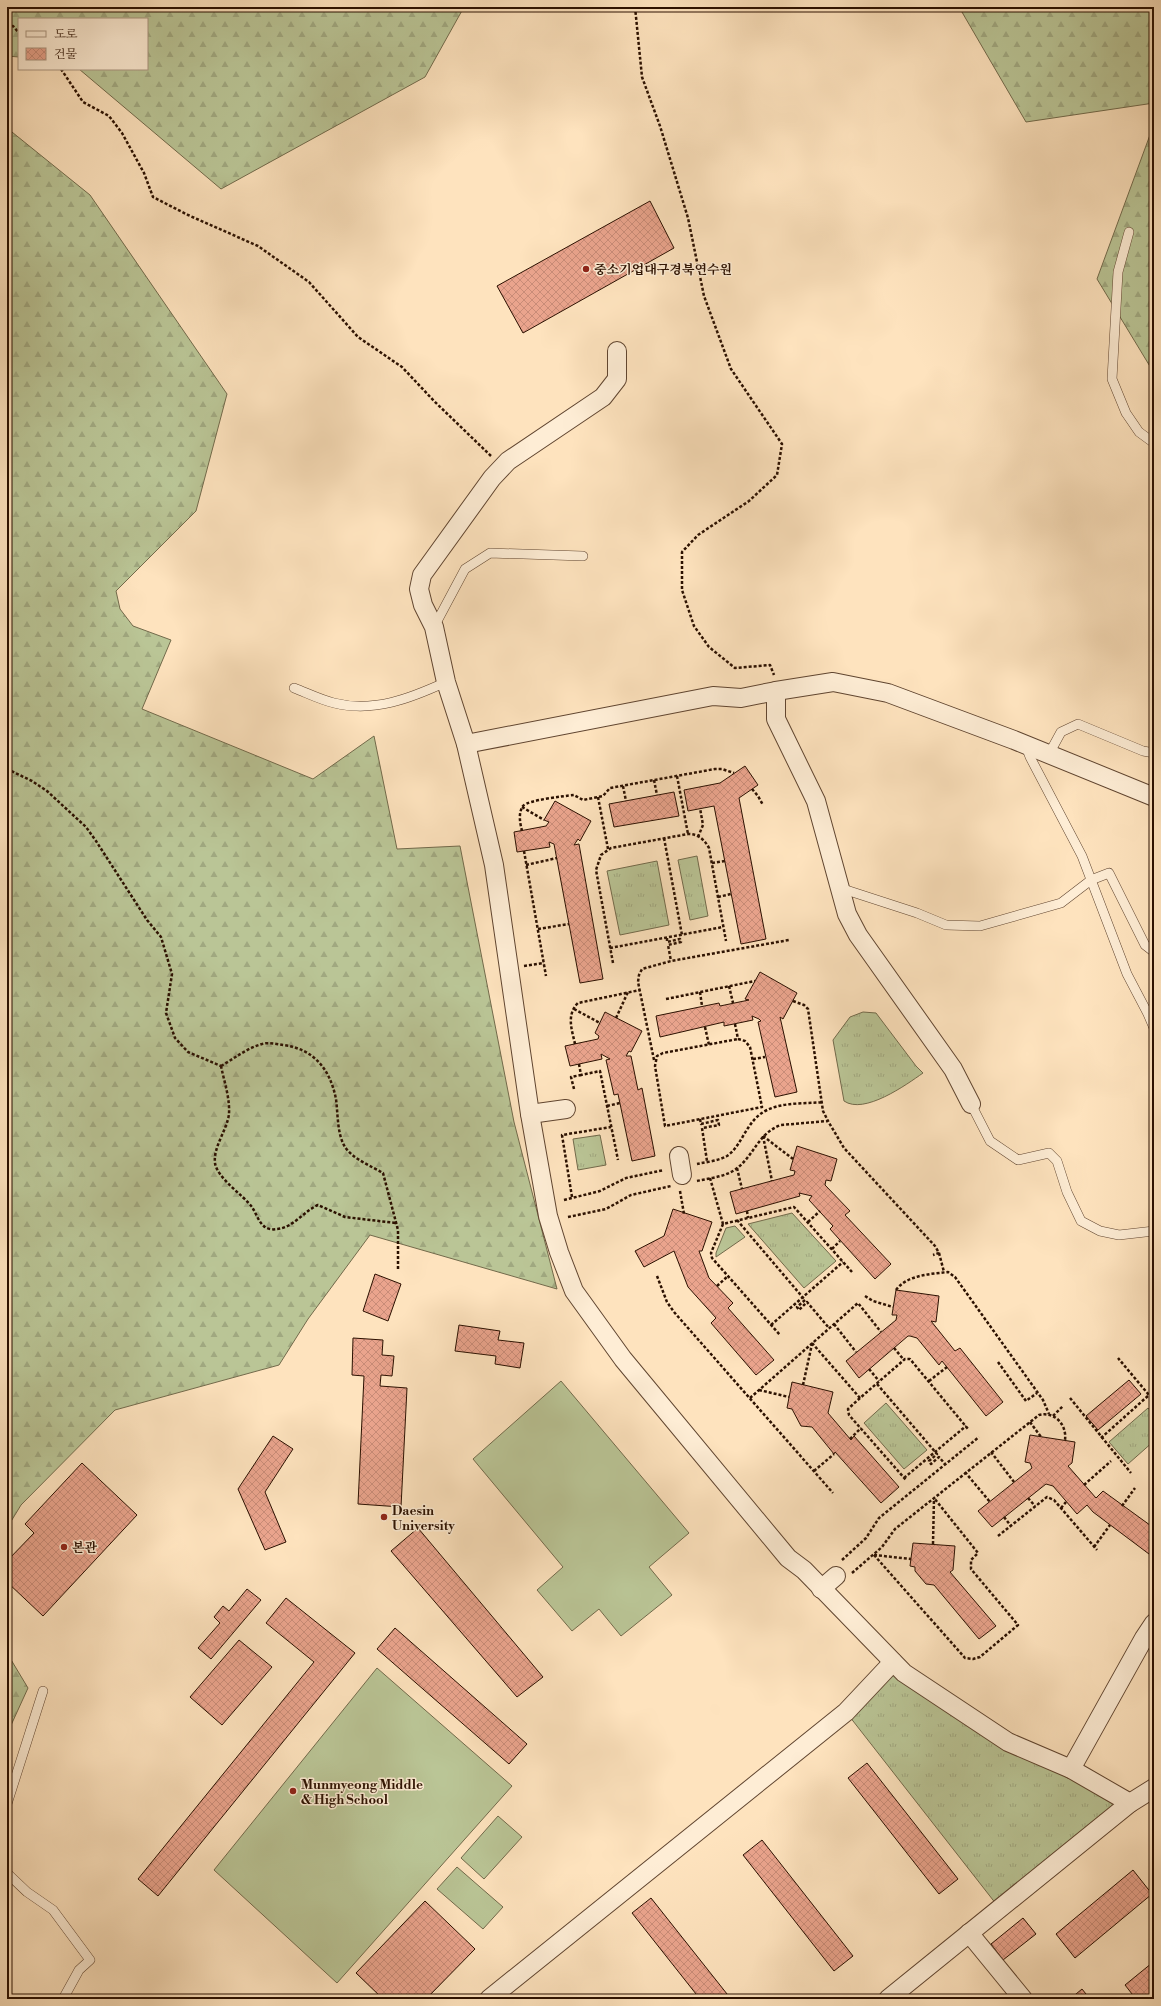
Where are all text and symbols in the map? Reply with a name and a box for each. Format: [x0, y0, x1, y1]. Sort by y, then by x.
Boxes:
legend [18, 18, 148, 70]
text: 도로 [54, 27, 78, 42]
text: 건물 [54, 47, 78, 62]
place label: 중소기업대구경북연수원 [594, 262, 732, 278]
marker: 중소기업대구경북연수원 [581, 264, 591, 274]
place label: Daesin University [392, 1503, 455, 1534]
marker: Daesin University [379, 1512, 389, 1522]
place label: 본관 [72, 1540, 98, 1556]
marker: 본관 [59, 1542, 69, 1552]
place label: Munmyeong Middle & High School [301, 1777, 423, 1808]
marker: Munmyeong Middle & High School [288, 1786, 298, 1796]

